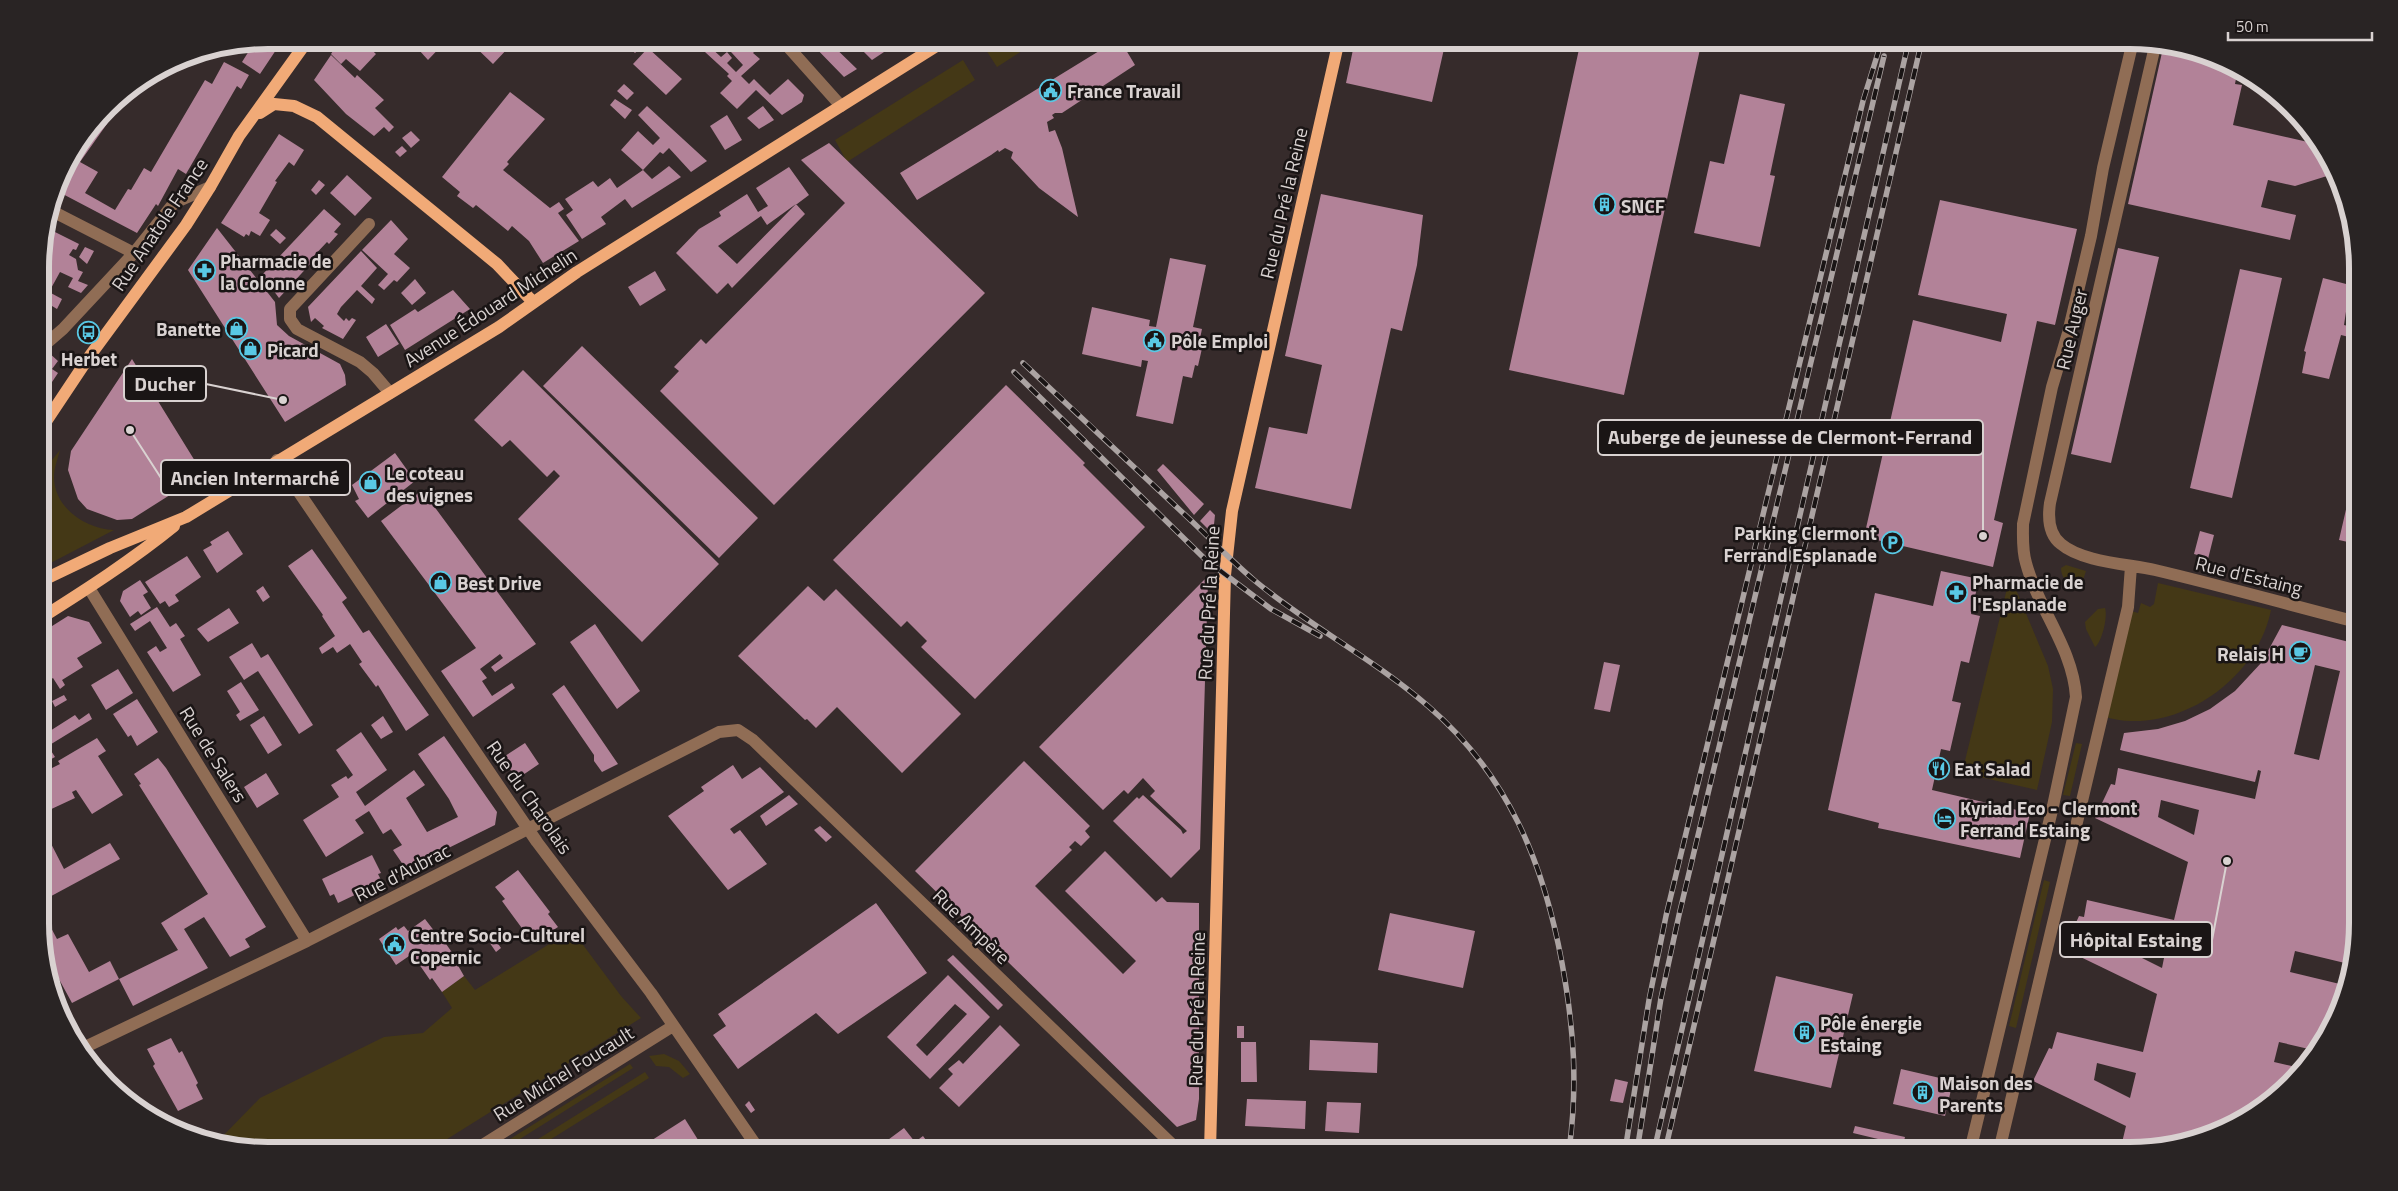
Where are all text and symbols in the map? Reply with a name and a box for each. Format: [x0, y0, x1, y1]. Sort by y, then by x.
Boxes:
scale bar [2228, 10, 2372, 42]
text: 50 m [2236, 15, 2269, 38]
place label: France Travail [1067, 76, 1181, 105]
public building icon: France Travail [1039, 78, 1063, 102]
street label: Rue du Pré la Reine [1252, 124, 1314, 282]
street label: Rue Anatole France [104, 152, 214, 296]
place label: SNCF [1621, 191, 1665, 220]
building icon: SNCF [1593, 193, 1617, 217]
street label: Avenue Édouard Michelin [398, 240, 582, 374]
place label: Pharmacie de la Colonne [220, 246, 332, 297]
pharmacy icon: Pharmacie de la Colonne [192, 259, 216, 283]
street label: Rue Auger [2048, 285, 2095, 373]
place label: Banette [156, 314, 221, 343]
shop icon: Banette [225, 316, 249, 340]
bus stop icon: Herbet [77, 320, 101, 344]
place label: Pôle Emploi [1171, 326, 1268, 355]
public building icon: Pôle Emploi [1143, 328, 1167, 352]
place label: Picard [267, 335, 319, 364]
shop icon: Picard [239, 337, 263, 361]
place label: Herbet [61, 344, 117, 373]
callout: Ducher [124, 366, 206, 401]
text: Ducher [134, 368, 196, 399]
callout: Auberge de jeunesse de Clermont-Ferrand [1598, 420, 1983, 455]
text: Auberge de jeunesse de Clermont-Ferrand [1608, 421, 1972, 452]
place label: Le coteau des vignes [386, 458, 473, 509]
callout: Ancien Intermarché [161, 460, 350, 495]
text: Ancien Intermarché [170, 462, 340, 493]
shop icon: Le coteau des vignes [358, 471, 382, 495]
place label: Parking Clermont Ferrand Esplanade [1724, 518, 1877, 569]
street label: Rue du Pré la Reine [1189, 525, 1227, 681]
parking icon: Parking Clermont Ferrand Esplanade [1881, 531, 1905, 555]
street label: Rue d'Estaing [2193, 548, 2306, 602]
place label: Pharmacie de l'Esplanade [1972, 567, 2084, 618]
place label: Best Drive [457, 568, 542, 597]
shop icon: Best Drive [429, 570, 453, 594]
pharmacy icon: Pharmacie de l'Esplanade [1944, 580, 1968, 604]
place label: Relais H [2217, 639, 2284, 668]
cafe icon: Relais H [2288, 641, 2312, 665]
street label: Rue de Salers [173, 700, 255, 808]
street label: Rue du Charolais [480, 734, 580, 860]
place label: Eat Salad [1954, 754, 2031, 783]
restaurant icon: Eat Salad [1926, 756, 1950, 780]
place label: Kyriad Eco - Clermont Ferrand Estaing [1960, 793, 2138, 844]
hotel icon: Kyriad Eco - Clermont Ferrand Estaing [1932, 806, 1956, 830]
street label: Rue d'Aubrac [349, 835, 455, 909]
street label: Rue Ampère [927, 881, 1017, 971]
place label: Centre Socio-Culturel Copernic [410, 920, 585, 971]
callout: Hôpital Estaing [2060, 922, 2212, 957]
text: Hôpital Estaing [2070, 924, 2202, 955]
street label: Rue du Pré la Reine [1180, 932, 1212, 1086]
public building icon: Centre Socio-Culturel Copernic [382, 933, 406, 957]
place label: Pôle énergie Estaing [1820, 1008, 1922, 1059]
street label: Rue Michel Foucault [487, 1018, 639, 1128]
building icon: Pôle énergie Estaing [1792, 1021, 1816, 1045]
place label: Maison des Parents [1939, 1068, 2033, 1119]
building icon: Maison des Parents [1911, 1081, 1935, 1105]

